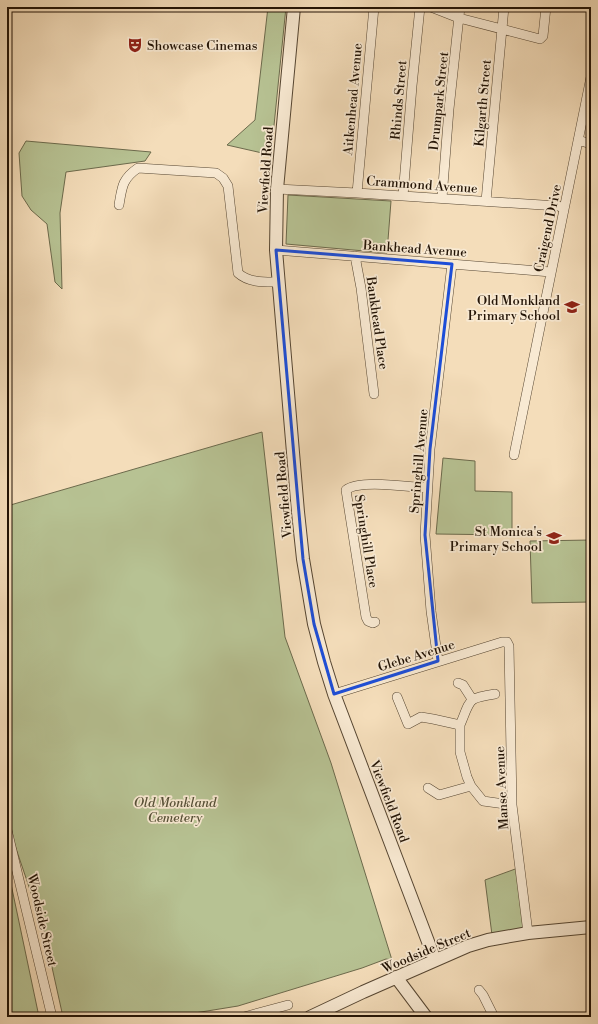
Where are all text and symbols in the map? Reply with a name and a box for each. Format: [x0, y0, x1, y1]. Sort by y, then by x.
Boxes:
theatre icon: Showcase Cinemas [126, 36, 144, 54]
place label: Showcase Cinemas [147, 38, 258, 54]
street label: Aitkenhead Avenue [340, 42, 366, 157]
street label: Drumpark Street [426, 51, 452, 151]
street label: Kilgarth Street [471, 58, 495, 147]
street label: Rhinds Street [388, 59, 410, 141]
street label: Viewfield Road [255, 126, 277, 215]
street label: Crammond Avenue [366, 173, 479, 197]
street label: Craigend Drive [531, 182, 565, 274]
street label: Bankhead Avenue [361, 237, 468, 261]
street label: Bankhead Place [362, 275, 392, 371]
place label: Old Monkland Primary School [468, 293, 561, 324]
school or university icon: Old Monkland Primary School [563, 298, 581, 316]
street label: Springhill Avenue [406, 408, 432, 514]
street label: Viewfield Road [272, 450, 296, 540]
street label: Springhill Place [351, 493, 381, 589]
place label: St Monica's Primary School [450, 524, 542, 555]
school or university icon: St Monica's Primary School [545, 529, 563, 547]
street label: Glebe Avenue [376, 637, 457, 675]
street label: Manse Avenue [492, 745, 512, 830]
street label: Viewfield Road [366, 757, 412, 845]
park label: Old Monkland Cemetery [134, 795, 217, 826]
street label: Woodside Street [23, 871, 61, 969]
street label: Woodside Street [379, 925, 474, 977]

